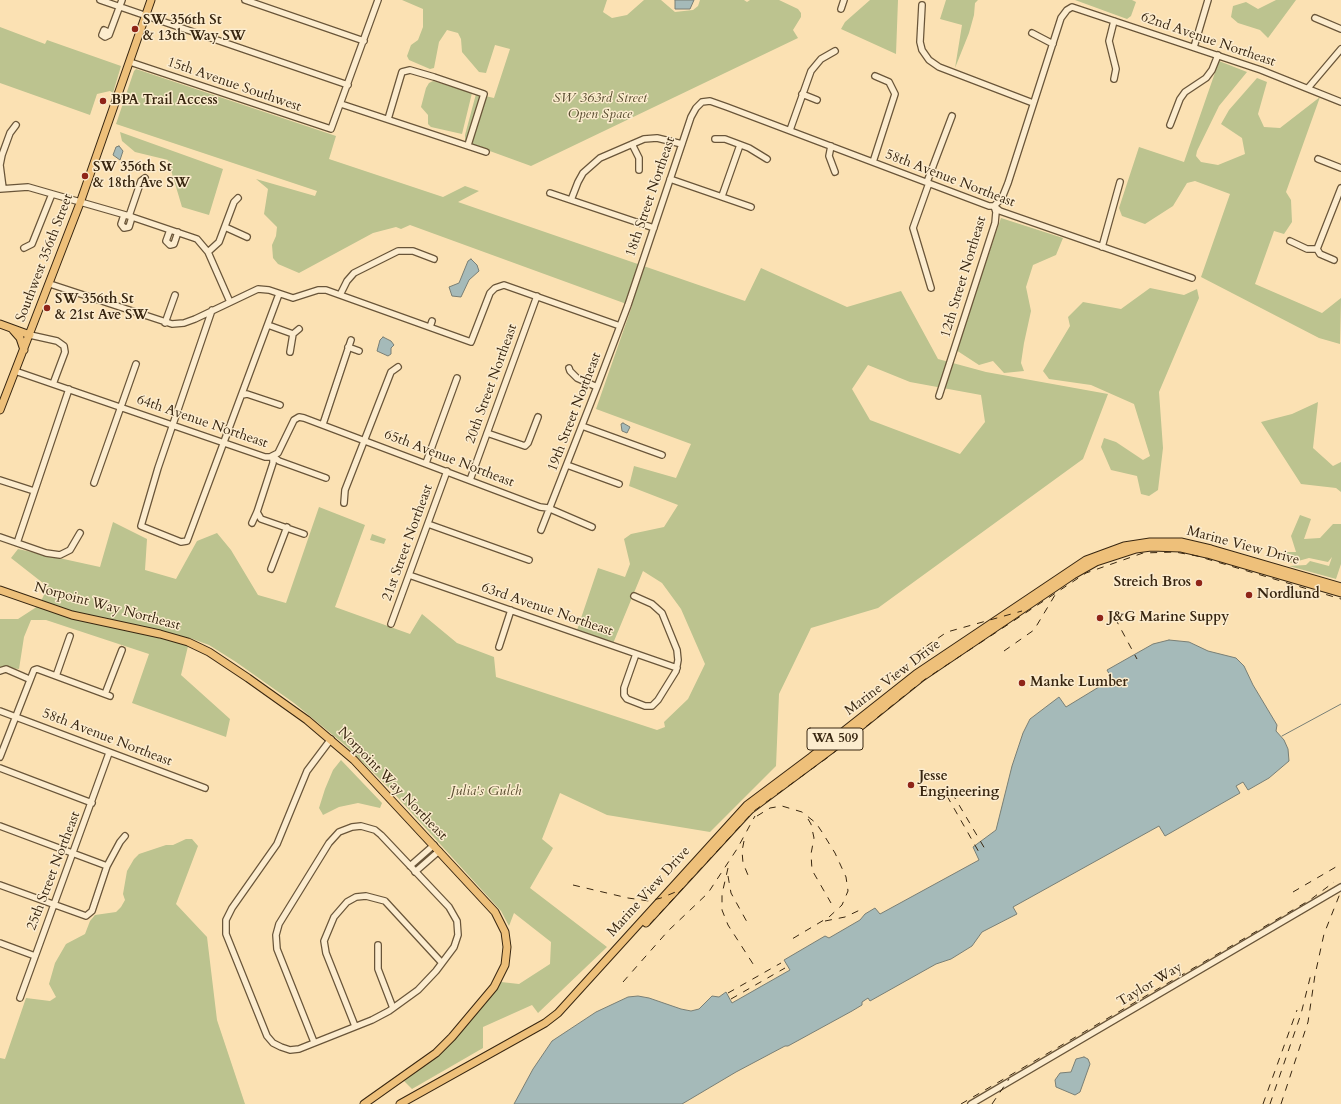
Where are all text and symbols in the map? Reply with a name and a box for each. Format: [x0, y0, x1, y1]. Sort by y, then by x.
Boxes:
street label: 62nd Avenue Northeast [1139, 9, 1277, 71]
place label: SW 356th St & 13th Way SW [143, 13, 246, 46]
marker: SW 356th St & 13th Way SW [130, 24, 140, 34]
street label: 15th Avenue Southwest [165, 54, 303, 116]
park label: SW 363rd Street Open Space [553, 91, 647, 124]
place label: BPA Trail Access [111, 93, 218, 109]
marker: BPA Trail Access [98, 96, 108, 106]
street label: 18th Street Northeast [623, 135, 679, 259]
street label: 58th Avenue Northeast [883, 147, 1017, 211]
place label: SW 356th St & 18th Ave SW [93, 160, 190, 192]
marker: SW 356th St & 18th Ave SW [80, 171, 90, 181]
street label: Southwest 356th Street [13, 192, 77, 324]
street label: 12th Street Northeast [938, 214, 990, 340]
place label: SW 356th St & 21st Ave SW [55, 292, 148, 324]
marker: SW 356th St & 21st Ave SW [42, 303, 52, 313]
street label: 20th Street Northeast [463, 322, 521, 446]
street label: 19th Street Northeast [545, 350, 605, 474]
street label: 64th Avenue Northeast [134, 392, 270, 452]
street label: 65th Avenue Northeast [382, 427, 516, 491]
street label: 21st Street Northeast [379, 482, 437, 604]
street label: Marine View Drive [1185, 523, 1301, 569]
place label: Streich Bros [1114, 575, 1191, 591]
marker: Streich Bros [1194, 578, 1204, 588]
street label: Norpoint Way Northeast [32, 579, 182, 635]
street label: 63rd Avenue Northeast [479, 580, 615, 640]
place label: Nordlund [1257, 587, 1320, 603]
marker: Nordlund [1244, 590, 1254, 600]
place label: J&G Marine Suppy [1108, 610, 1229, 626]
marker: J&G Marine Suppy [1095, 613, 1105, 623]
street label: Marine View Drive [842, 636, 944, 720]
place label: Manke Lumber [1030, 675, 1128, 691]
marker: Manke Lumber [1017, 678, 1027, 688]
street label: 58th Avenue Northeast [40, 706, 174, 770]
street label: Norpoint Way Northeast [334, 724, 450, 844]
road number: WA 509 [807, 728, 863, 750]
place label: Jesse Engineering [919, 769, 999, 802]
marker: Jesse Engineering [906, 780, 916, 790]
park label: Julia's Gulch [451, 784, 521, 800]
street label: 25th Street Northeast [24, 809, 84, 933]
street label: Marine View Drive [604, 843, 694, 941]
street label: Taylor Way [1115, 959, 1185, 1011]

